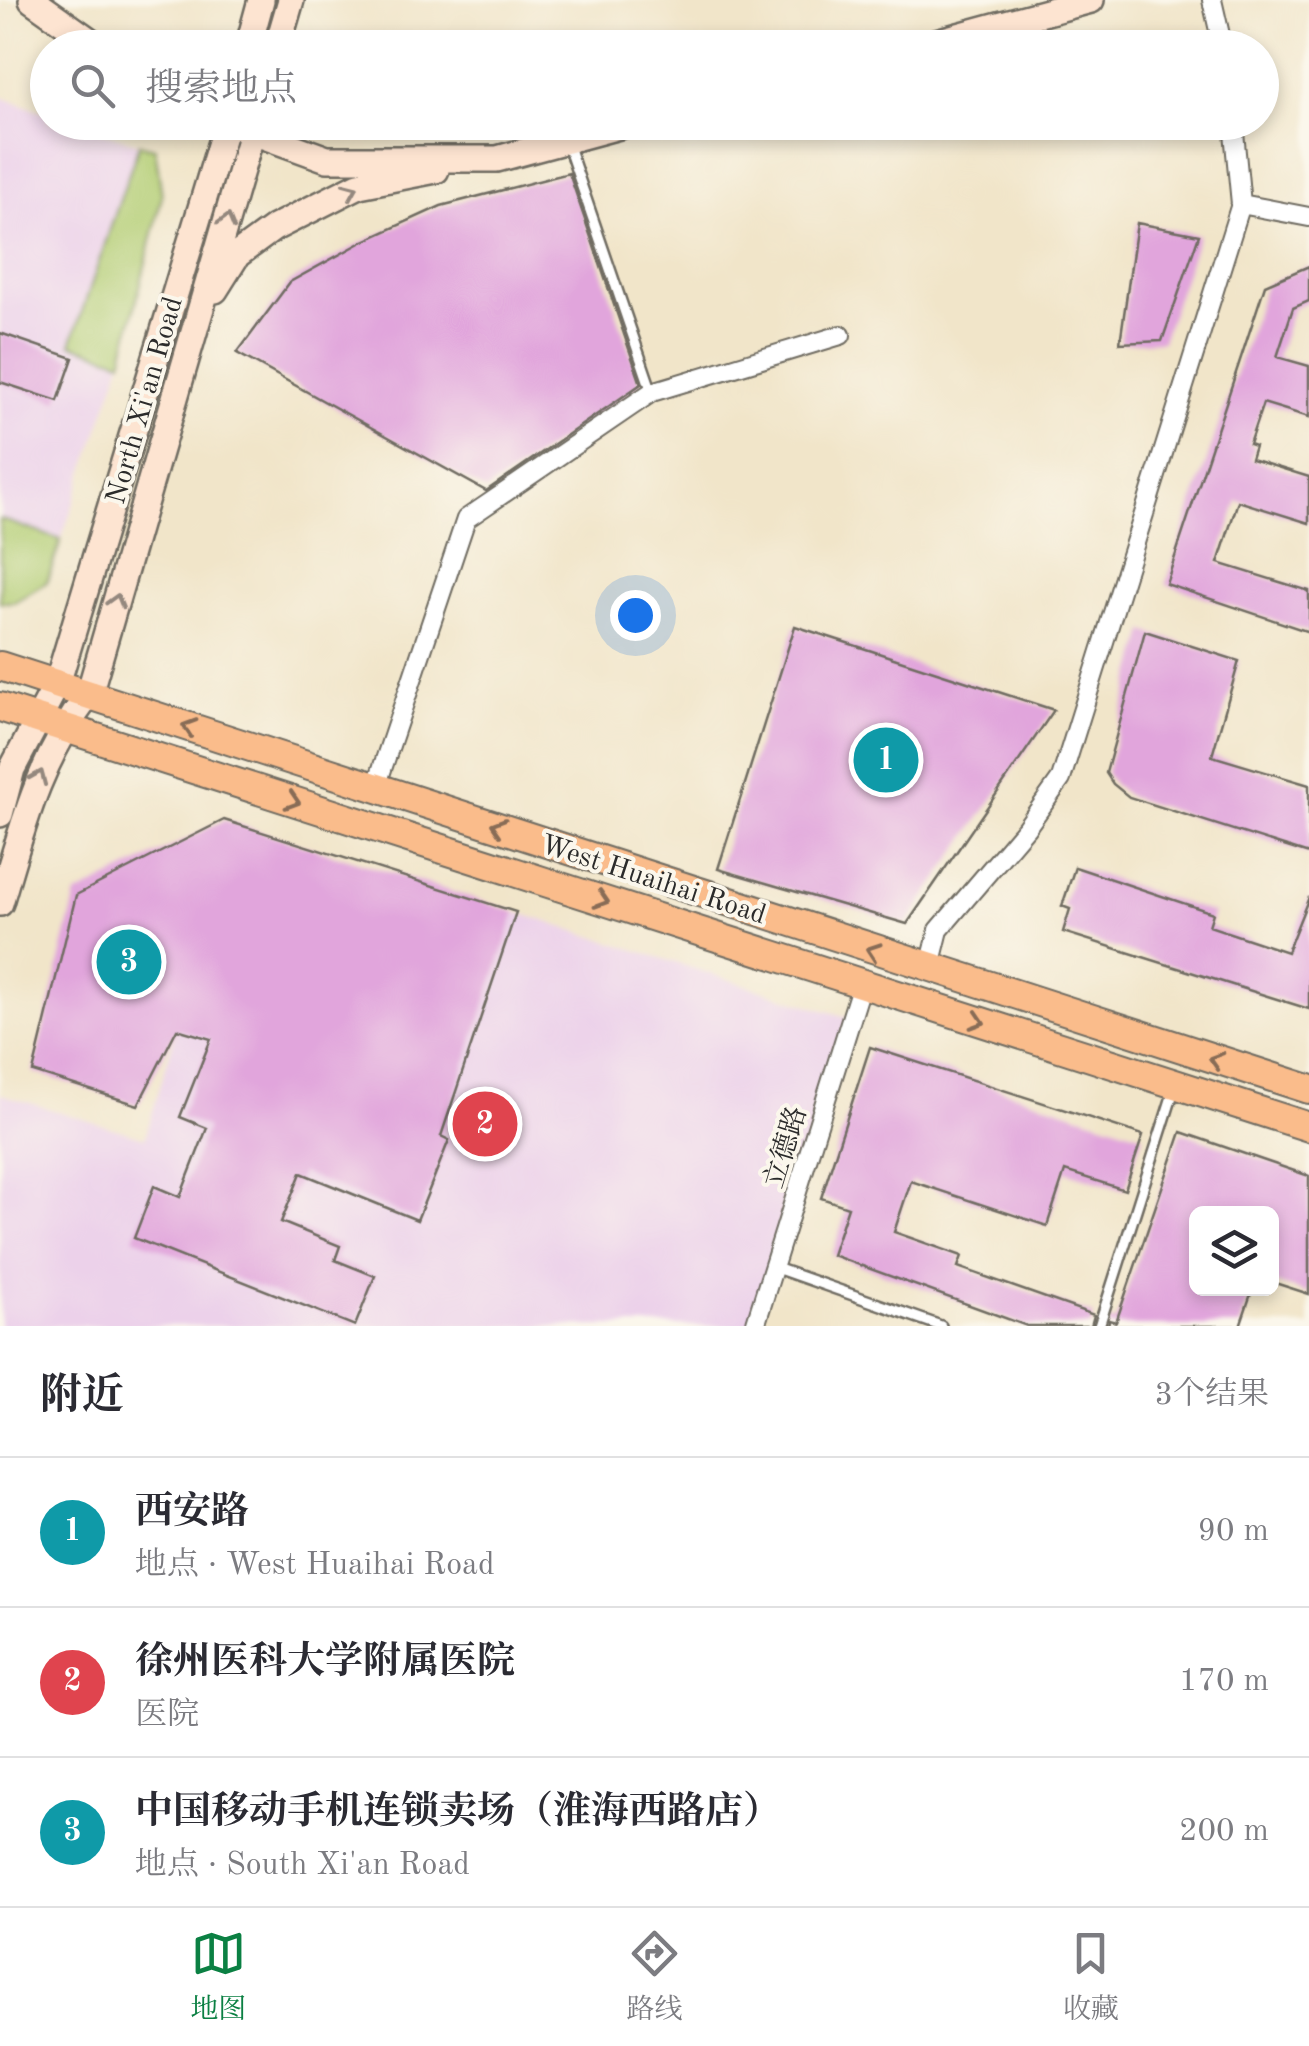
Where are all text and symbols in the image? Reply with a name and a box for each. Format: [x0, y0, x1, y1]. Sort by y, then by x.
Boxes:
search box [30, 30, 1279, 140]
icon: search [65, 58, 120, 113]
text: 搜索地点 [145, 71, 297, 109]
one-way arrow [341, 182, 359, 202]
one-way arrow [215, 213, 236, 231]
street label: North Xi'an Road [103, 294, 189, 508]
your location [610, 590, 661, 641]
one-way arrow [104, 593, 125, 610]
one-way arrow [181, 718, 198, 738]
pin: 1 [854, 722, 918, 798]
one-way arrow [28, 769, 48, 786]
one-way arrow [283, 789, 300, 809]
one-way arrow [490, 818, 507, 838]
street label: West Huaihai Road [537, 831, 769, 931]
one-way arrow [593, 889, 610, 909]
pin: 3 [96, 924, 162, 1000]
one-way arrow [865, 942, 882, 963]
one-way arrow [969, 1009, 986, 1030]
one-way arrow [1208, 1051, 1225, 1072]
pin: 2 [452, 1086, 518, 1162]
street label: 立德路 [758, 1103, 813, 1192]
map controls [1189, 1206, 1279, 1296]
button: layers [1189, 1206, 1279, 1296]
text: 附近 [40, 1376, 124, 1418]
text: 3个结果 [1154, 1380, 1269, 1412]
text: 西安路 [135, 1494, 249, 1532]
text: 1 [63, 1516, 82, 1548]
text: 90 m [1198, 1516, 1269, 1548]
text: 地点 · West Huaihai Road [135, 1550, 495, 1582]
text: 徐州医科大学附属医院 [135, 1644, 515, 1682]
text: 2 [63, 1666, 82, 1698]
text: 170 m [1179, 1666, 1269, 1698]
text: 医院 [135, 1700, 199, 1732]
text: 中国移动手机连锁卖场（淮海西路店） [135, 1794, 781, 1832]
text: 3 [63, 1816, 82, 1848]
text: 200 m [1179, 1816, 1269, 1848]
text: 地点 · South Xi'an Road [135, 1850, 470, 1882]
tab: 地图 [190, 1926, 246, 2029]
tab: 路线 [626, 1926, 683, 2029]
tab: 收藏 [1063, 1926, 1119, 2029]

